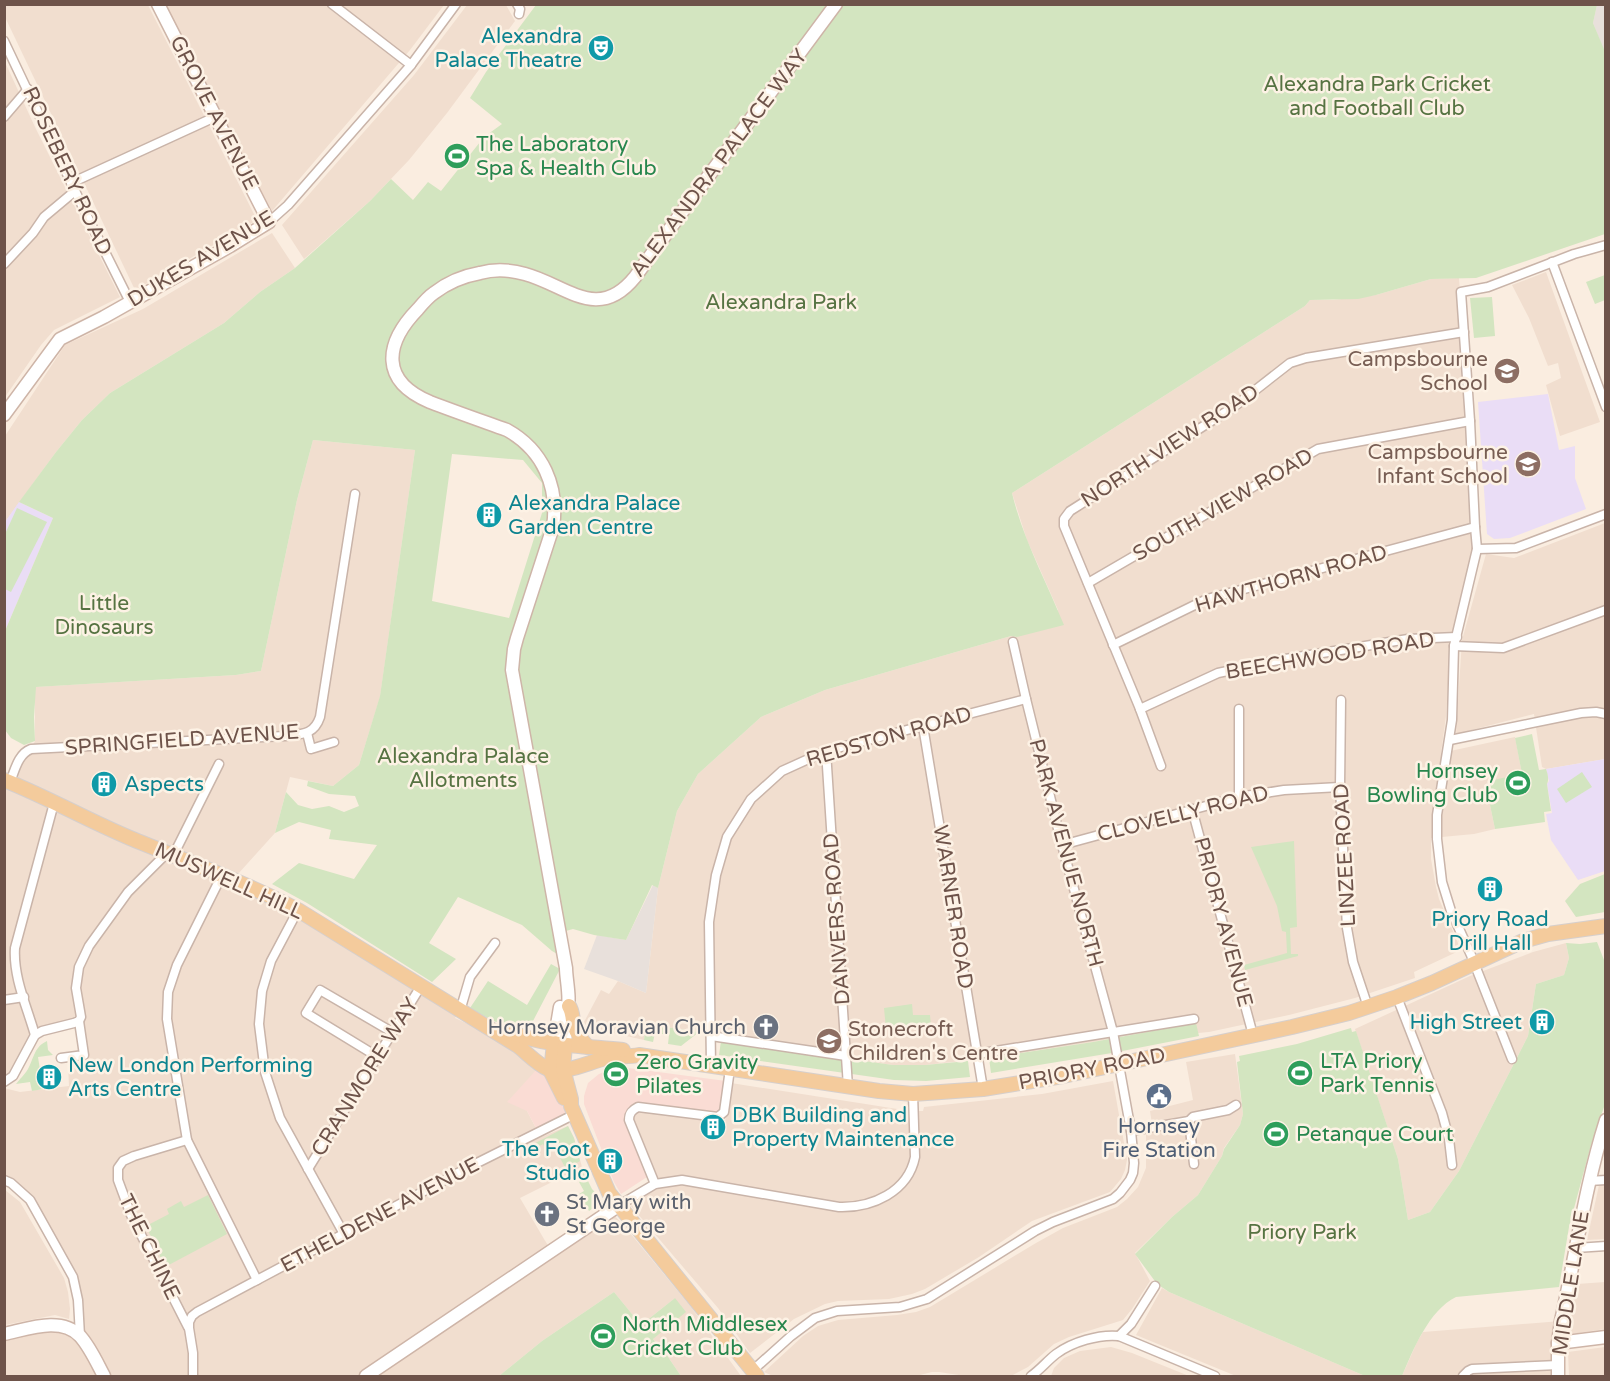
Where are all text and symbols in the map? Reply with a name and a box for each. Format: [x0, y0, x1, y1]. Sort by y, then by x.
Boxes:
place label: Alexandra Palace Theatre [435, 24, 582, 73]
street label: GROVE AVENUE [164, 32, 264, 194]
theatre icon: Alexandra Palace Theatre [586, 33, 616, 63]
street label: ALEXANDRA PALACE WAY [625, 44, 813, 282]
park label: Alexandra Park Cricket and Football Club [1263, 72, 1491, 121]
street label: ROSEBERY ROAD [17, 83, 117, 259]
place label: The Laboratory Spa & Health Club [476, 132, 657, 181]
sports icon: The Laboratory Spa & Health Club [442, 141, 472, 171]
street label: DUKES AVENUE [123, 205, 279, 313]
park label: Alexandra Park [705, 290, 857, 315]
place label: Campsbourne School [1347, 347, 1488, 396]
school or university icon: Campsbourne School [1492, 356, 1522, 386]
street label: NORTH VIEW ROAD [1076, 379, 1264, 513]
place label: Campsbourne Infant School [1367, 440, 1508, 489]
street label: SOUTH VIEW ROAD [1129, 443, 1317, 567]
school or university icon: Campsbourne Infant School [1513, 449, 1543, 479]
place label: Alexandra Palace Garden Centre [508, 491, 681, 540]
building icon: Alexandra Palace Garden Centre [474, 500, 504, 530]
street label: HAWTHORN ROAD [1192, 540, 1390, 618]
park label: Little Dinosaurs [54, 591, 154, 640]
street label: BEECHWOOD ROAD [1224, 627, 1436, 685]
street label: REDSTON ROAD [803, 701, 975, 773]
street label: SPRINGFIELD AVENUE [64, 719, 300, 761]
street label: PARK AVENUE NORTH [1023, 736, 1109, 970]
park label: Alexandra Palace Allotments [377, 744, 549, 793]
place label: Hornsey Bowling Club [1366, 759, 1498, 808]
sports icon: Hornsey Bowling Club [1503, 768, 1533, 798]
building icon: Aspects [89, 769, 119, 799]
place label: Aspects [124, 772, 204, 797]
street label: CLOVELLY ROAD [1095, 781, 1271, 847]
street label: LINZEE ROAD [1329, 783, 1361, 927]
street label: WARNER ROAD [928, 823, 978, 991]
street label: DANVERS ROAD [819, 832, 855, 1006]
street label: PRIORY AVENUE [1188, 834, 1258, 1010]
street label: MUSWELL HILL [151, 837, 307, 925]
building icon: Priory Road Drill Hall [1475, 874, 1505, 904]
place label: Priory Road Drill Hall [1431, 907, 1549, 956]
street label: CRANMORE WAY [306, 993, 424, 1161]
building icon: High Street [1527, 1007, 1557, 1037]
place label: High Street [1410, 1010, 1522, 1035]
church icon: Hornsey Moravian Church [751, 1012, 781, 1042]
place label: Hornsey Moravian Church [488, 1015, 746, 1040]
place label: Stonecroft Children's Centre [848, 1017, 1018, 1066]
school or university icon: Stonecroft Children's Centre [814, 1026, 844, 1056]
street label: PRIORY ROAD [1016, 1043, 1168, 1095]
place label: LTA Priory Park Tennis [1320, 1049, 1435, 1098]
place label: Zero Gravity Pilates [636, 1050, 758, 1099]
place label: New London Performing Arts Centre [68, 1053, 313, 1102]
sports icon: LTA Priory Park Tennis [1285, 1058, 1315, 1088]
sports icon: Zero Gravity Pilates [601, 1059, 631, 1089]
building icon: New London Performing Arts Centre [34, 1062, 64, 1092]
public building icon: Hornsey Fire Station [1144, 1081, 1174, 1111]
place label: DBK Building and Property Maintenance [732, 1103, 954, 1152]
building icon: DBK Building and Property Maintenance [698, 1112, 728, 1142]
place label: Hornsey Fire Station [1102, 1114, 1216, 1163]
sports icon: Petanque Court [1261, 1119, 1291, 1149]
place label: Petanque Court [1296, 1122, 1454, 1147]
place label: The Foot Studio [502, 1137, 590, 1186]
building icon: The Foot Studio [595, 1146, 625, 1176]
street label: ETHELDENE AVENUE [276, 1152, 484, 1278]
street label: THE CHINE [113, 1190, 185, 1304]
place label: St Mary with St George [566, 1190, 692, 1239]
church icon: St Mary with St George [532, 1199, 562, 1229]
street label: MIDDLE LANE [1547, 1209, 1595, 1357]
park label: Priory Park [1247, 1220, 1357, 1245]
place label: North Middlesex Cricket Club [622, 1312, 788, 1361]
sports icon: North Middlesex Cricket Club [588, 1321, 618, 1351]

